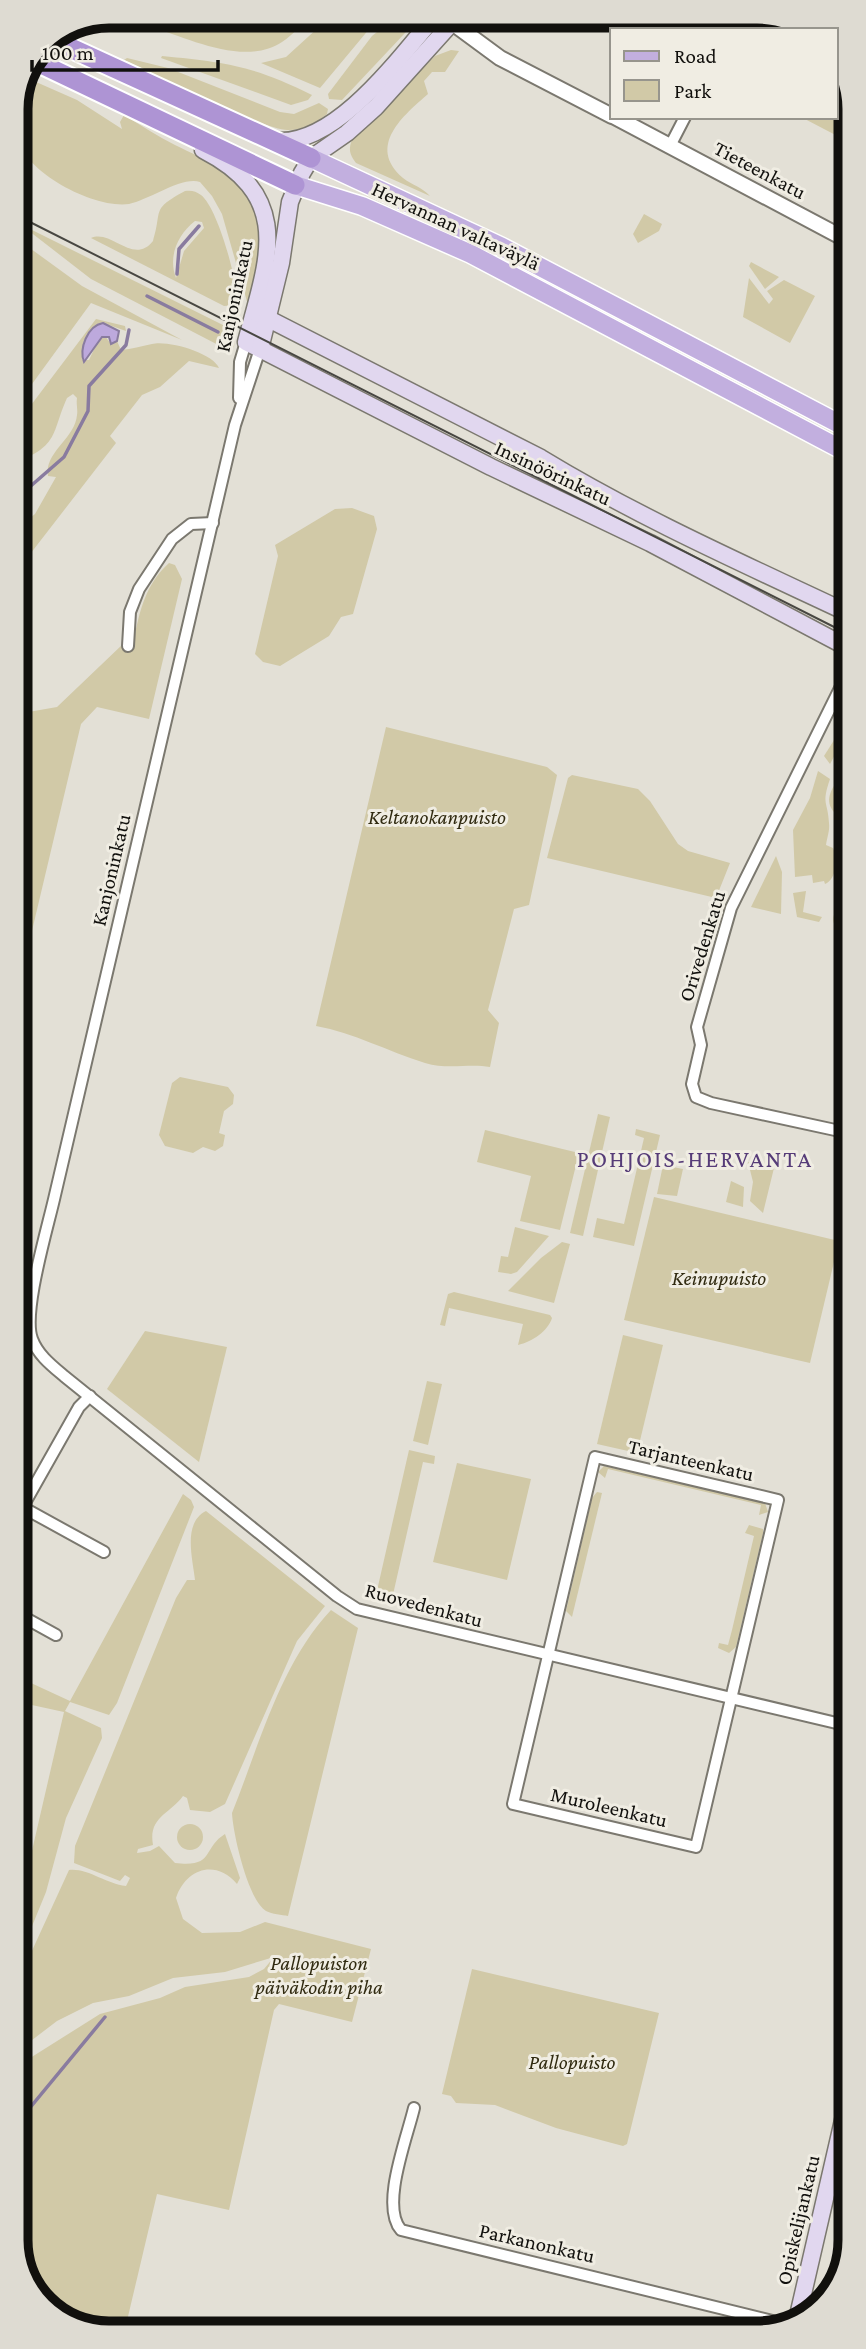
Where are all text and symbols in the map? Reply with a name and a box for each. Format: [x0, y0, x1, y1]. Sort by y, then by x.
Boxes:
scale bar [32, 28, 217, 72]
legend [610, 28, 838, 119]
text: 100 m [42, 41, 94, 65]
text: Road [674, 44, 717, 68]
text: Park [674, 79, 711, 103]
street label: Tieteenkatu [710, 136, 810, 204]
street label: Hervannan valtaväylä [368, 177, 544, 276]
street label: Kanjoninkatu [210, 238, 258, 354]
street label: Insinöörinkatu [491, 436, 615, 510]
park label: Keltanokanpuisto [368, 805, 506, 829]
street label: Kanjoninkatu [86, 812, 136, 928]
street label: Orivedenkatu [674, 887, 730, 1005]
district label: POHJOIS-HERVANTA [577, 1145, 813, 1172]
park label: Keinupuisto [672, 1266, 766, 1290]
street label: Tarjanteenkatu [626, 1434, 756, 1486]
street label: Ruovedenkatu [362, 1578, 486, 1632]
street label: Muroleenkatu [548, 1782, 670, 1832]
park label: Pallopuiston päiväkodin piha [253, 1951, 383, 1999]
park label: Pallopuisto [528, 2050, 616, 2074]
street label: Opiskelijankatu [771, 2153, 825, 2287]
street label: Parkanonkatu [477, 2218, 597, 2268]

